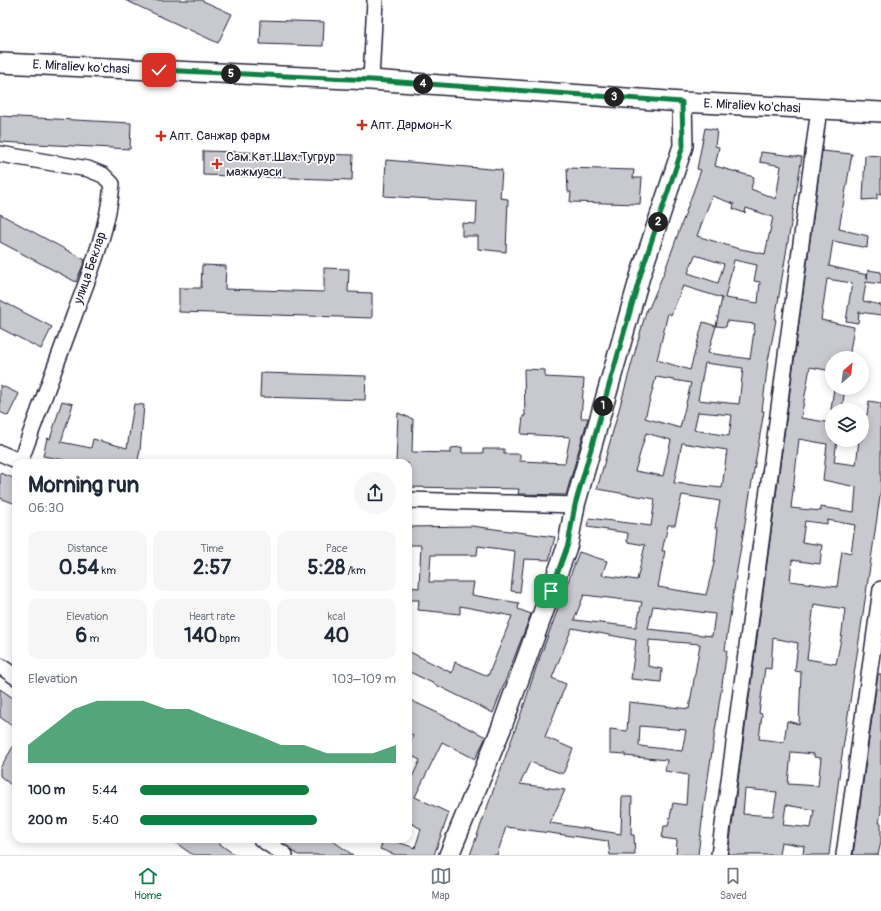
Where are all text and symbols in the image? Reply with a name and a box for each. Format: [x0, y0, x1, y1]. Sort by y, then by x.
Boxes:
pin [142, 53, 176, 87]
street label: E. Miraliev ko'chasi [32, 56, 130, 78]
icon: check [148, 59, 170, 81]
pin: 5 [221, 64, 241, 84]
text: 5 [228, 67, 234, 80]
pin: 4 [413, 74, 433, 94]
text: 4 [420, 77, 426, 90]
pin: 3 [604, 87, 624, 107]
text: 3 [611, 90, 617, 103]
street label: E. Miraliev ko'chasi [703, 95, 801, 117]
place label: Апт. Дармон-К [370, 117, 452, 133]
marker: Апт. Дармон-К [357, 120, 367, 130]
place label: Апт. Санжар фарм [169, 128, 270, 144]
marker: Апт. Санжар фарм [156, 131, 166, 141]
place label: Сам.Кат.Шах.Тугрур мажмуаси [226, 149, 335, 180]
marker: Сам.Кат.Шах.Тугрур мажмуаси [211, 158, 223, 170]
pin: 2 [648, 212, 668, 232]
text: 2 [655, 215, 661, 228]
street label: улица Беклар [70, 230, 110, 307]
north arrow [825, 351, 869, 395]
map controls [825, 351, 869, 447]
pin: 1 [593, 396, 613, 416]
text: 1 [601, 399, 605, 412]
button: layers [825, 403, 869, 447]
text: Morning run [28, 471, 139, 499]
button: share [354, 472, 396, 514]
text: 06:30 [28, 500, 64, 516]
text: Distance [67, 542, 107, 555]
text: Time [200, 542, 223, 555]
text: Pace [326, 542, 348, 555]
text: 0.54 [59, 555, 99, 580]
text: 2:57 [193, 555, 231, 580]
text: 5:28 [308, 555, 345, 580]
text: km [99, 564, 116, 577]
text: /km [345, 564, 366, 577]
pin [534, 574, 568, 608]
icon: arrive [540, 580, 562, 602]
text: Elevation [66, 610, 108, 623]
text: Heart rate [189, 610, 235, 623]
text: kcal [328, 610, 346, 623]
text: 6 [75, 623, 87, 648]
text: 140 [184, 623, 217, 648]
text: 40 [324, 623, 349, 648]
text: m [87, 632, 99, 645]
text: bpm [217, 632, 240, 645]
text: Elevation [28, 671, 78, 687]
text: 103–109 m [332, 671, 396, 687]
text: 100 m [28, 782, 65, 798]
text: 5:44 [92, 782, 118, 798]
text: 200 m [28, 812, 67, 828]
text: 5:40 [92, 812, 119, 828]
tab: Home [134, 865, 162, 902]
tab: Map [430, 865, 452, 902]
tab: Saved [720, 865, 747, 902]

